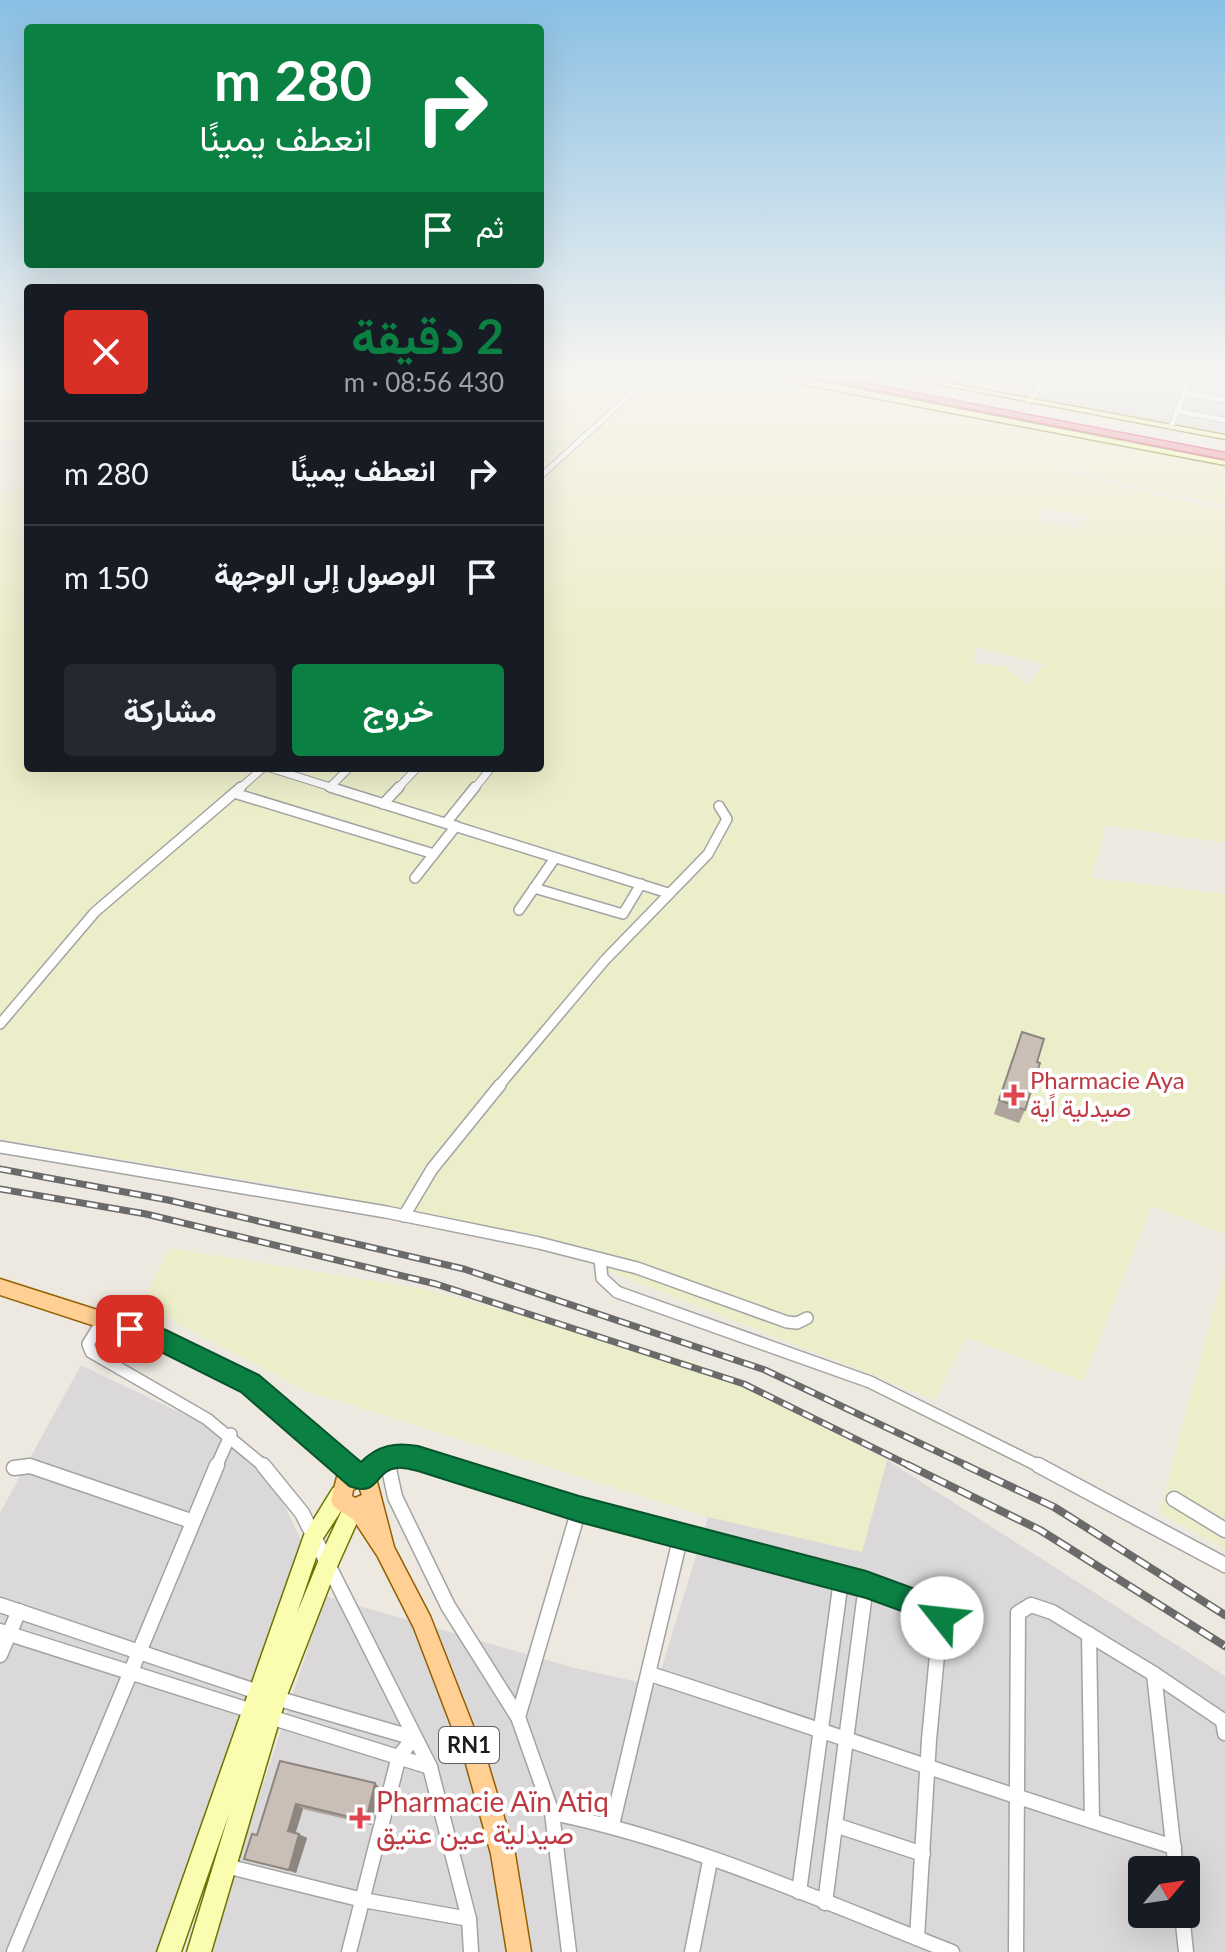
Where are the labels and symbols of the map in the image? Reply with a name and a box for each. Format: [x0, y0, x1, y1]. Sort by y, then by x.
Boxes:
place label: Pharmacie Aya صيدلية اًية [1030, 1065, 1185, 1123]
marker: Pharmacie Aya صيدلية اًية [1005, 1086, 1023, 1104]
pin [96, 1295, 164, 1363]
position arrow [900, 1576, 984, 1660]
road number: RN1 [439, 1727, 499, 1763]
place label: Pharmacie Aïn Atiq صيدلية عين عتيق [376, 1784, 609, 1851]
marker: Pharmacie Aïn Atiq صيدلية عين عتيق [351, 1809, 369, 1827]
north arrow [1128, 1856, 1200, 1928]

